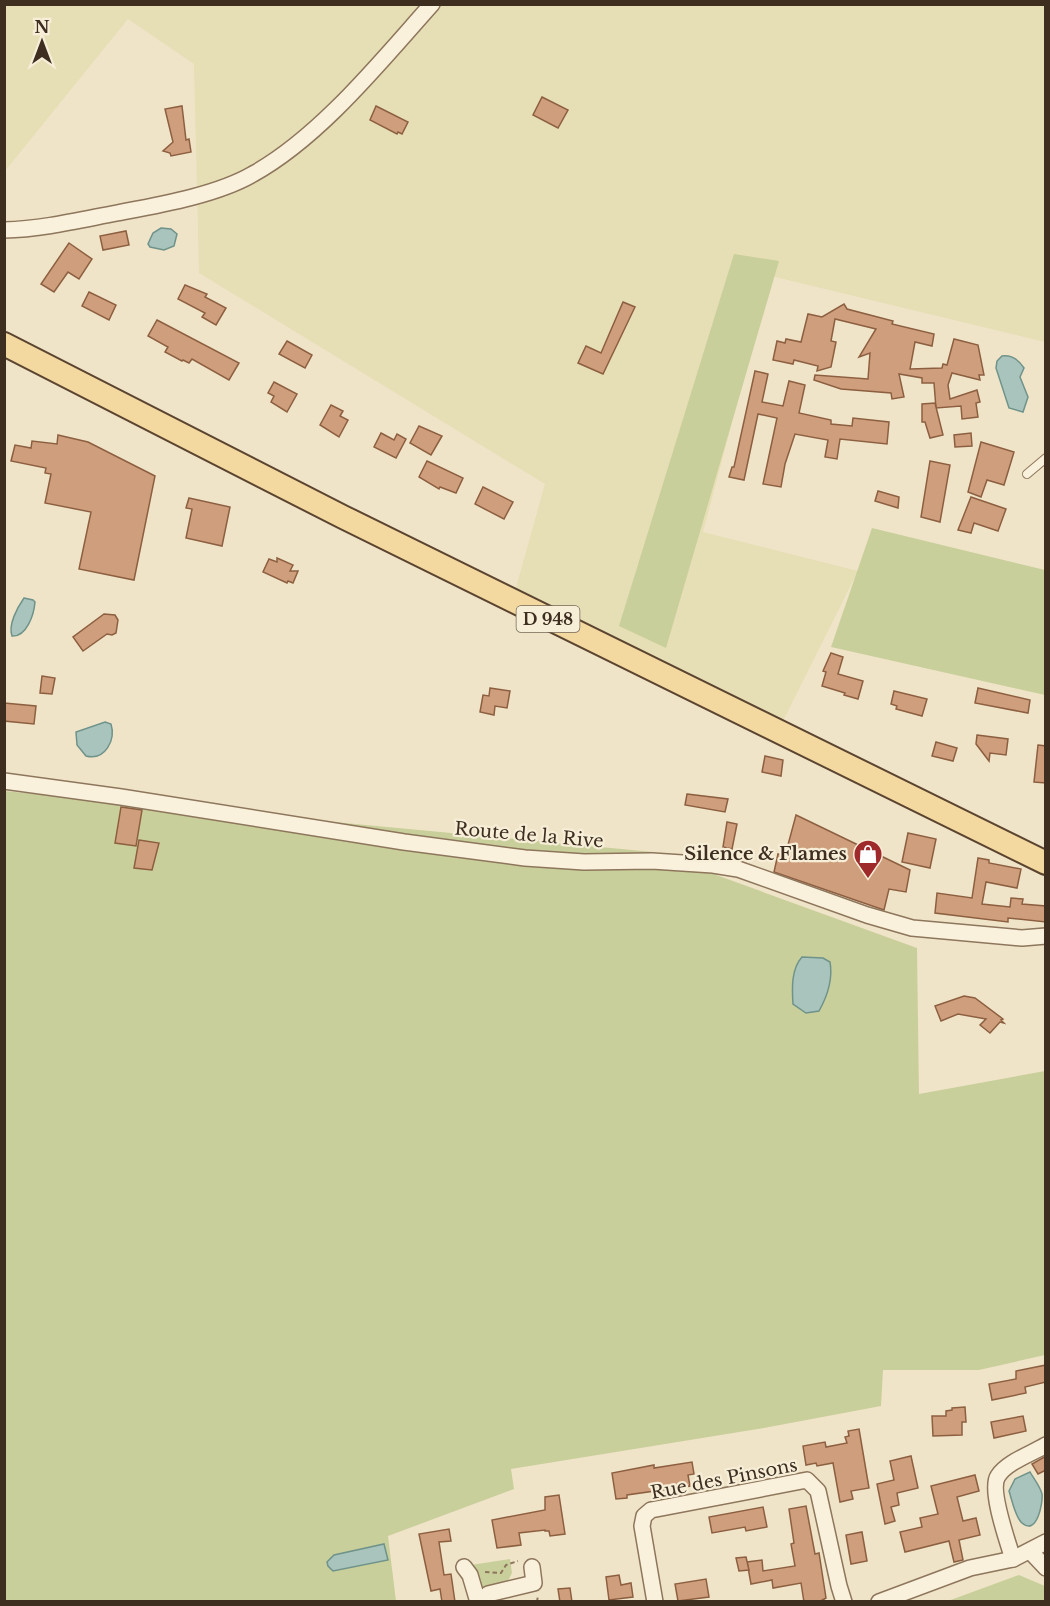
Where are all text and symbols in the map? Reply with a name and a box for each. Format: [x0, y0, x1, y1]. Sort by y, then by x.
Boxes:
north arrow [12, 12, 72, 72]
text: N [34, 17, 50, 37]
road number: D 948 [516, 606, 580, 632]
street label: Route de la Rive [453, 818, 605, 852]
shop icon: Silence & Flames [852, 838, 884, 880]
place label: Silence & Flames [684, 843, 847, 865]
street label: Rue des Pinsons [649, 1454, 799, 1504]

